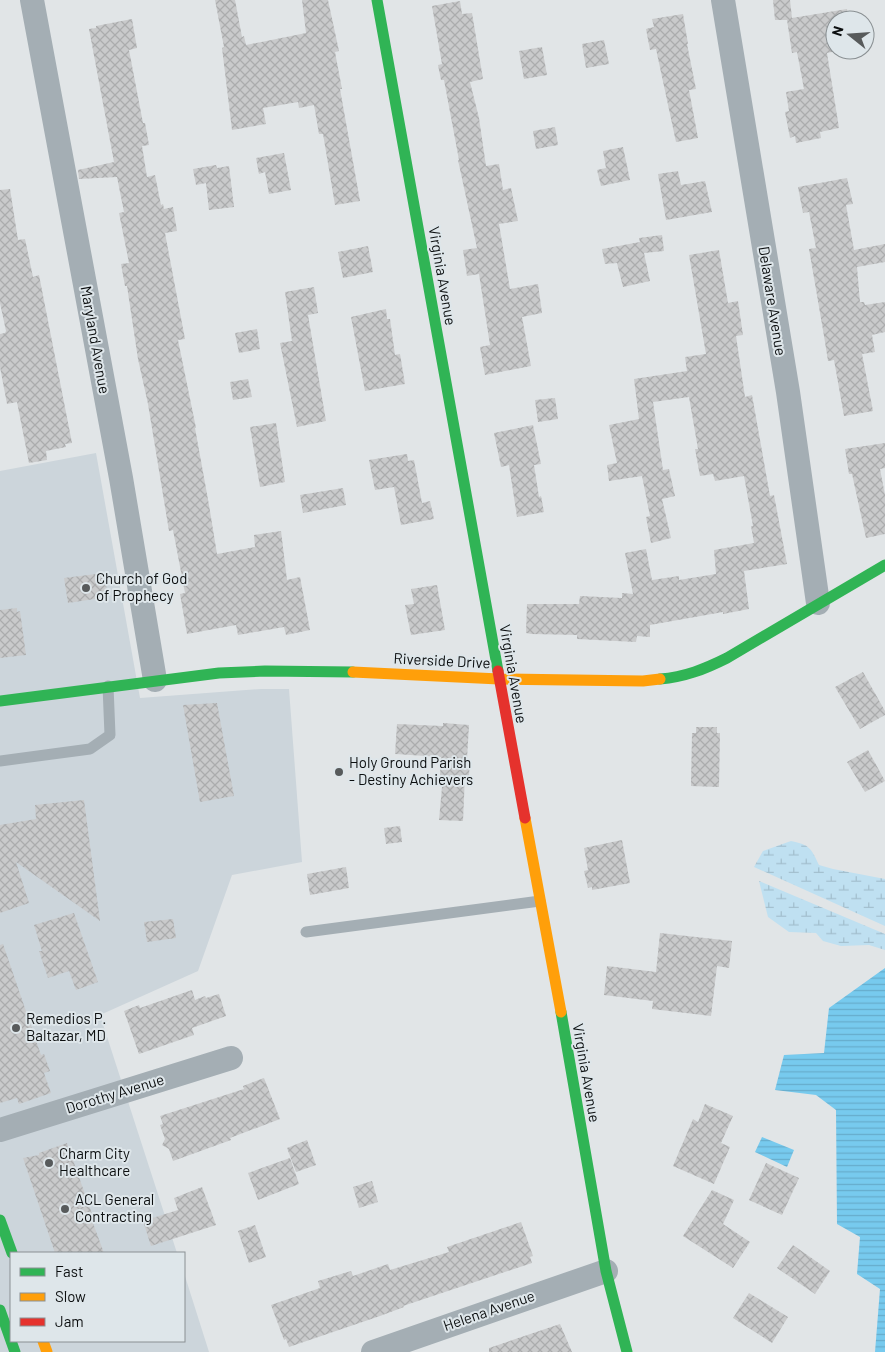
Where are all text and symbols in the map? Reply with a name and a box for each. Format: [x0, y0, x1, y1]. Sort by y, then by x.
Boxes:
north arrow [825, 10, 875, 60]
text: N [828, 24, 847, 38]
street label: Virginia Avenue [425, 225, 461, 327]
street label: Delaware Avenue [755, 245, 791, 357]
street label: Maryland Avenue [78, 285, 114, 395]
place label: Church of God of Prophecy [96, 569, 187, 604]
marker: Church of God of Prophecy [80, 582, 92, 594]
street label: Virginia Avenue [496, 623, 532, 725]
street label: Riverside Drive [393, 648, 491, 672]
place label: Holy Ground Parish - Destiny Achievers [349, 753, 473, 788]
marker: Holy Ground Parish - Destiny Achievers [333, 766, 345, 778]
place label: Remedios P. Baltazar, MD [26, 1009, 106, 1044]
marker: Remedios P. Baltazar, MD [10, 1022, 22, 1034]
street label: Virginia Avenue [569, 1022, 605, 1124]
street label: Dorothy Avenue [63, 1070, 166, 1117]
place label: Charm City Healthcare [59, 1144, 130, 1179]
marker: Charm City Healthcare [43, 1157, 55, 1169]
place label: ACL General Contracting [75, 1190, 154, 1225]
marker: ACL General Contracting [59, 1203, 71, 1215]
legend [10, 1252, 185, 1342]
text: Fast [55, 1262, 83, 1280]
street label: Helena Avenue [441, 1286, 537, 1334]
text: Slow [55, 1287, 86, 1305]
text: Jam [55, 1312, 84, 1330]

